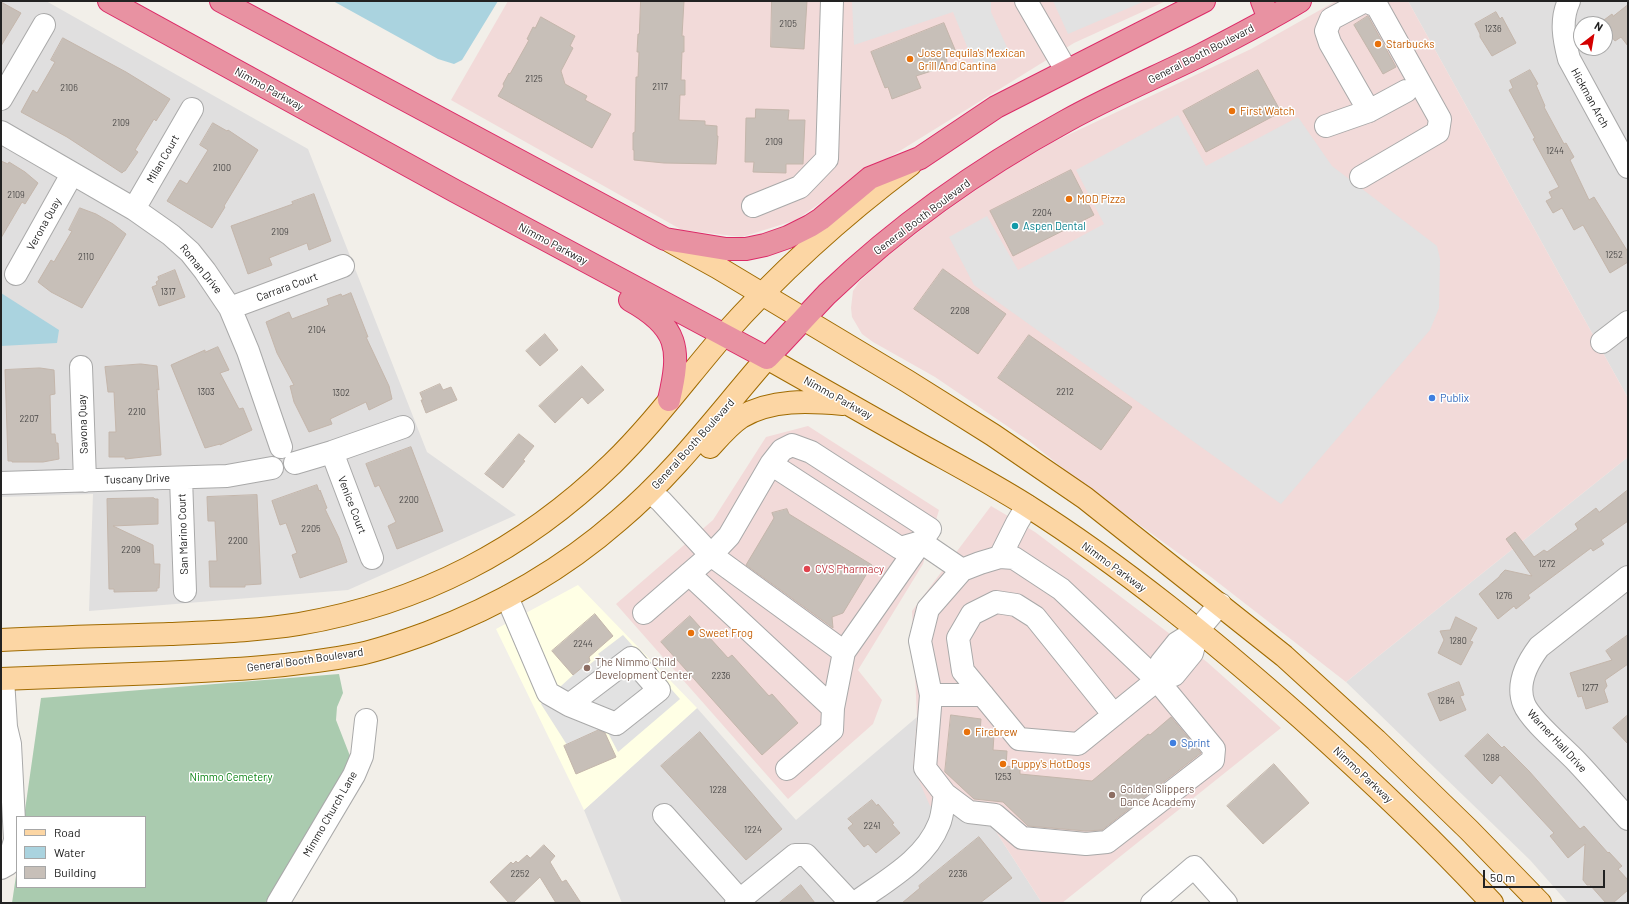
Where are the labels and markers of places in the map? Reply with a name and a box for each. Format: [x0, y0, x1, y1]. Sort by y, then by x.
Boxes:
place label: Starbucks [1386, 37, 1434, 51]
marker: Starbucks [1373, 39, 1383, 49]
place label: Jose Tequila's Mexican Grill And Cantina [918, 46, 1025, 72]
marker: Jose Tequila's Mexican Grill And Cantina [905, 54, 915, 64]
place label: First Watch [1240, 104, 1295, 118]
marker: First Watch [1227, 106, 1237, 116]
place label: MOD Pizza [1077, 192, 1125, 206]
marker: MOD Pizza [1064, 194, 1074, 204]
place label: Aspen Dental [1023, 219, 1086, 233]
marker: Aspen Dental [1010, 221, 1020, 231]
place label: Publix [1440, 391, 1469, 405]
marker: Publix [1427, 393, 1437, 403]
place label: CVS Pharmacy [815, 562, 884, 576]
marker: CVS Pharmacy [802, 564, 812, 574]
place label: Sweet Frog [699, 626, 753, 640]
marker: Sweet Frog [686, 628, 696, 638]
place label: The Nimmo Child Development Center [595, 655, 692, 681]
marker: The Nimmo Child Development Center [582, 663, 592, 673]
place label: Firebrew [975, 725, 1017, 739]
marker: Firebrew [962, 727, 972, 737]
place label: Sprint [1181, 736, 1210, 750]
marker: Sprint [1168, 738, 1178, 748]
place label: Puppy's HotDogs [1011, 757, 1090, 771]
marker: Puppy's HotDogs [998, 759, 1008, 769]
place label: Golden Slippers Dance Academy [1120, 782, 1196, 808]
marker: Golden Slippers Dance Academy [1107, 790, 1117, 800]

